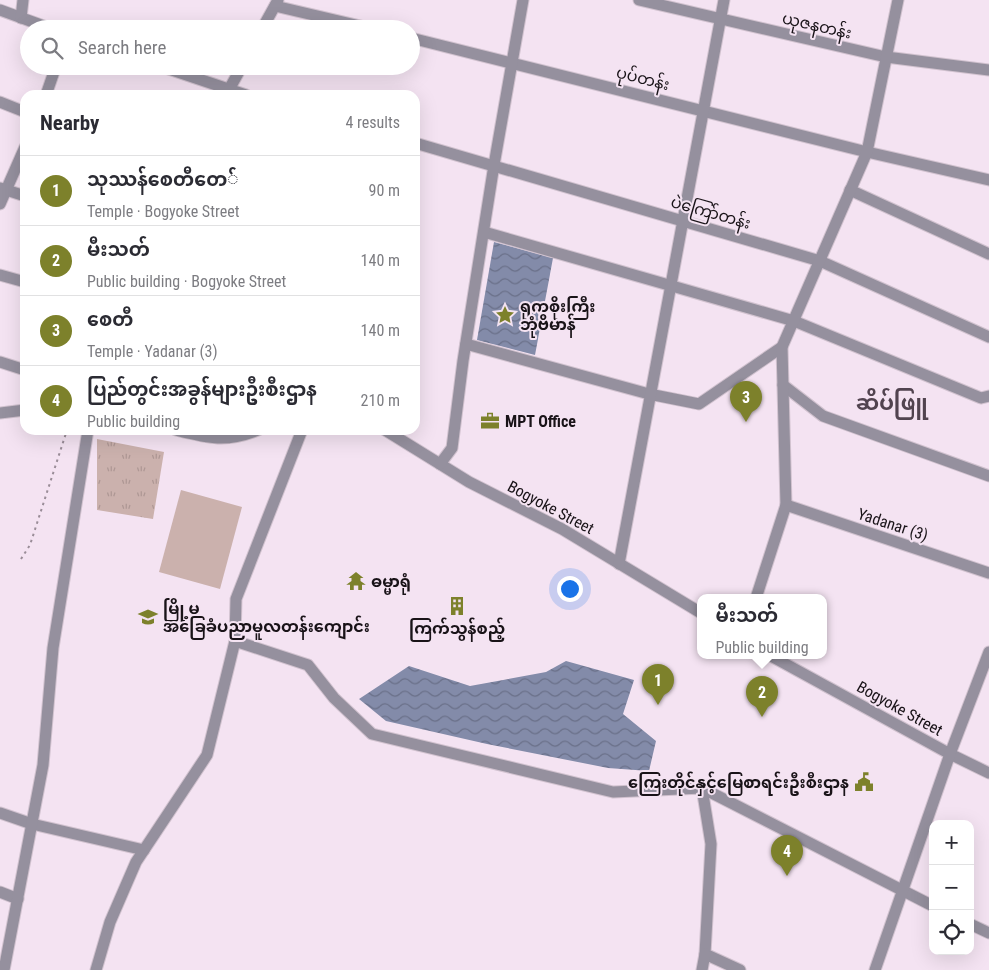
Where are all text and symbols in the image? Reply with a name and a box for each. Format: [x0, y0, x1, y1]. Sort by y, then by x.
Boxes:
street label: ယုဇနတန်း [779, 6, 854, 48]
search box [20, 20, 420, 75]
icon: search [38, 34, 66, 62]
text: Search here [78, 36, 166, 59]
street label: ပုပ်တန်း [613, 61, 672, 99]
text: Nearby [40, 111, 99, 135]
text: 4 results [345, 113, 400, 132]
text: သုဿန်စေတီတေ် [87, 168, 239, 191]
text: 1 [52, 181, 60, 200]
text: 90 m [368, 181, 400, 200]
street label: ပဲကြော်တန်း [668, 190, 754, 237]
text: Temple · Bogyoke Street [87, 202, 239, 221]
text: မီးသတ် [87, 238, 150, 261]
text: 2 [52, 251, 60, 270]
text: 140 m [361, 251, 400, 270]
text: Public building · Bogyoke Street [87, 272, 286, 291]
place label: ရုက္ခစိုးကြီး ဘုံဗိမာန် [520, 295, 595, 338]
place icon: ရုက္ခစိုးကြီး ဘုံဗိမာန် [494, 304, 516, 326]
text: စေတီ [87, 308, 133, 331]
text: 3 [52, 321, 60, 340]
text: 140 m [361, 321, 400, 340]
text: Temple · Yadanar (3) [87, 342, 217, 361]
text: ပြည်တွင်းအခွန်များဦးစီးဌာန [87, 378, 317, 401]
pin: 3 [730, 381, 762, 422]
district label: ဆိပ်ဖြူ [856, 387, 928, 420]
text: 4 [52, 391, 60, 410]
text: 210 m [361, 391, 400, 410]
office icon: MPT Office [479, 410, 501, 432]
text: Public building [87, 412, 180, 431]
place label: MPT Office [505, 412, 576, 431]
street label: Bogyoke Street [504, 477, 597, 538]
street label: Yadanar (3) [855, 504, 931, 545]
temple icon: ဓမ္မာရုံ [345, 570, 367, 592]
place label: ဓမ္မာရုံ [371, 572, 411, 595]
your location [557, 576, 583, 602]
popup [697, 594, 827, 659]
building icon: ကြက်သွန်စည့် [446, 595, 468, 617]
place label: မြို့မ အခြေခံပညာမူလတန်းကျောင်း [163, 598, 370, 640]
text: မီးသတ် [715, 604, 778, 627]
school or university icon: မြို့မ အခြေခံပညာမူလတန်းကျောင်း [137, 606, 159, 628]
place label: ကြက်သွန်စည့် [409, 617, 505, 642]
text: Public building [715, 638, 809, 657]
pin: 1 [642, 664, 674, 705]
pin: 2 [746, 676, 778, 717]
street label: Bogyoke Street [854, 677, 946, 740]
place label: ကြေးတိုင်နှင့်မြေစာရင်းဦးစီးဌာန [628, 771, 849, 796]
public building icon: ကြေးတိုင်နှင့်မြေစာရင်းဦးစီးဌာန [853, 771, 875, 793]
map controls [929, 820, 974, 955]
button: + [929, 820, 974, 865]
pin: 4 [771, 835, 803, 876]
button: − [929, 865, 974, 910]
button: locate [929, 910, 974, 955]

